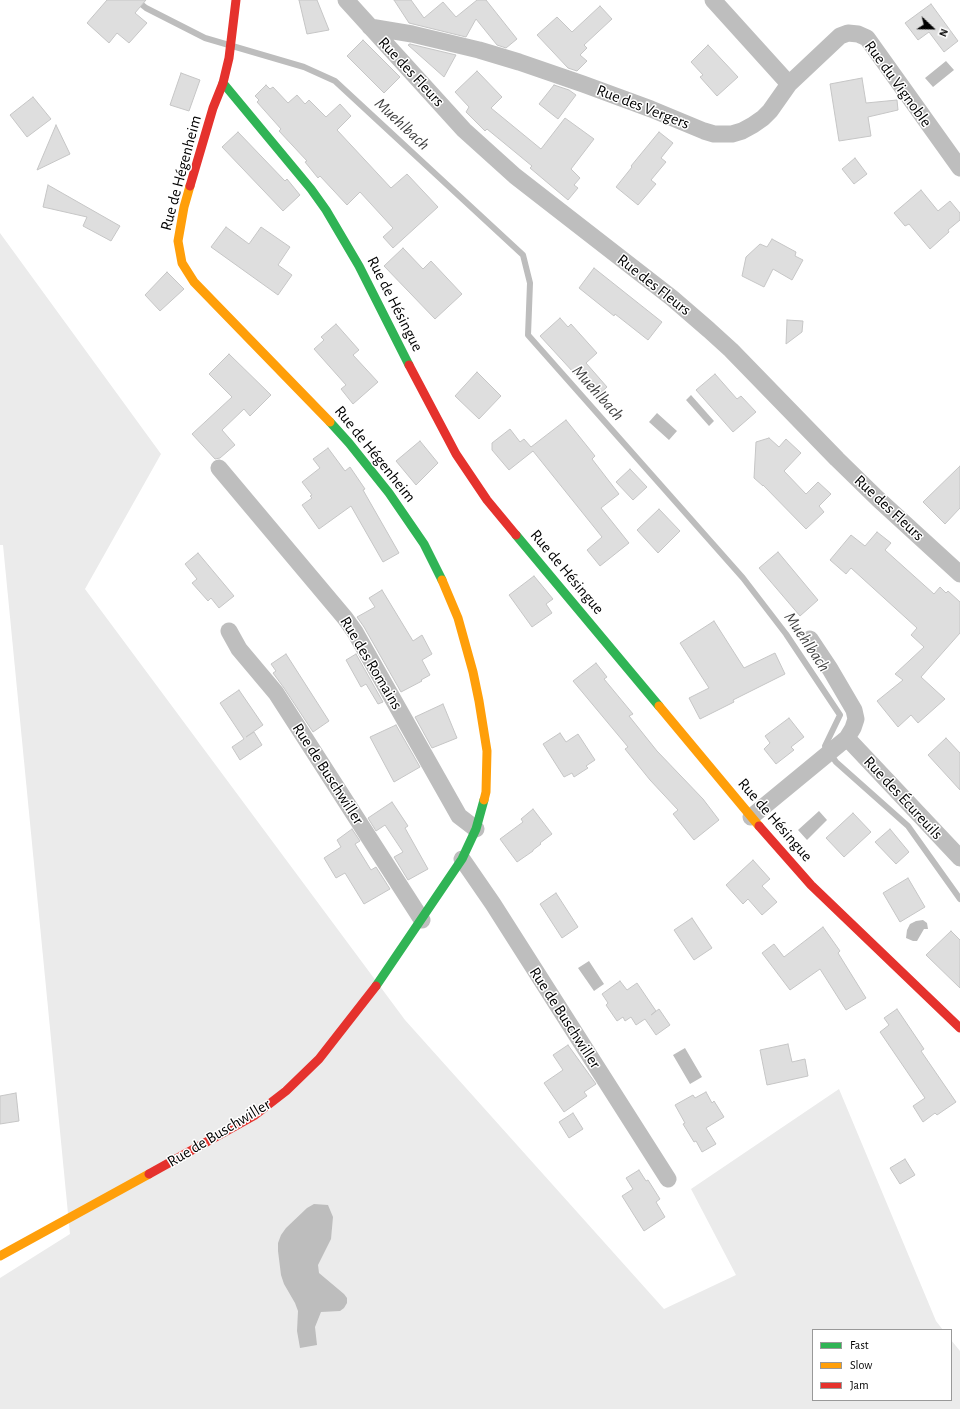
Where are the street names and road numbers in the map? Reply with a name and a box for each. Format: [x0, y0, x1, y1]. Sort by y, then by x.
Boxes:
street label: Rue des Fleurs [374, 33, 448, 111]
street label: Rue du Vignoble [860, 37, 936, 131]
street label: Rue des Vergers [594, 80, 692, 134]
street label: Rue de Hégenheim [156, 113, 206, 233]
street label: Rue des Fleurs [613, 250, 695, 320]
street label: Rue de Hésingue [363, 253, 427, 355]
street label: Rue de Hégenheim [330, 402, 420, 506]
street label: Rue des Fleurs [850, 471, 928, 545]
street label: Rue de Hésingue [526, 526, 608, 618]
street label: Rue des Romains [336, 613, 406, 713]
street label: Rue de Buschwiller [288, 720, 368, 828]
street label: Rue des Écureuils [860, 752, 946, 844]
street label: Rue de Hésingue [734, 774, 816, 866]
street label: Rue de Buschwiller [525, 964, 605, 1072]
street label: Rue de Buschwiller [164, 1095, 274, 1171]

